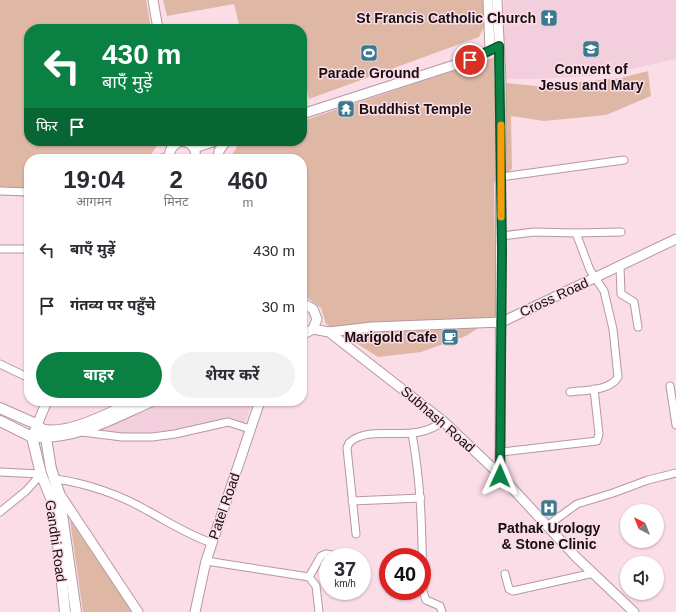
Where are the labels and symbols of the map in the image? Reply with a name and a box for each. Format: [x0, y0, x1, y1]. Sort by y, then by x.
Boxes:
church icon: St Francis Catholic Church [539, 8, 559, 28]
place label: St Francis Catholic Church [356, 10, 536, 26]
school or university icon: Convent of Jesus and Mary [581, 39, 601, 59]
sports icon: Parade Ground [359, 43, 379, 63]
pin [453, 43, 487, 77]
place label: Convent of Jesus and Mary [538, 61, 644, 93]
place label: Parade Ground [318, 65, 420, 81]
temple icon: Buddhist Temple [336, 99, 356, 119]
place label: Buddhist Temple [359, 101, 472, 117]
street label: Cross Road [517, 274, 591, 320]
cafe icon: Marigold Cafe [440, 327, 460, 347]
place label: Marigold Cafe [344, 329, 437, 345]
street label: Subhash Road [398, 383, 478, 455]
position arrow [479, 455, 521, 497]
street label: Patel Road [205, 471, 243, 541]
hospital icon: Pathak Urology & Stone Clinic [539, 498, 559, 518]
street label: Gandhi Road [42, 499, 70, 583]
north arrow [620, 504, 664, 548]
place label: Pathak Urology & Stone Clinic [498, 520, 601, 552]
speed limit sign: 40 [379, 548, 431, 600]

